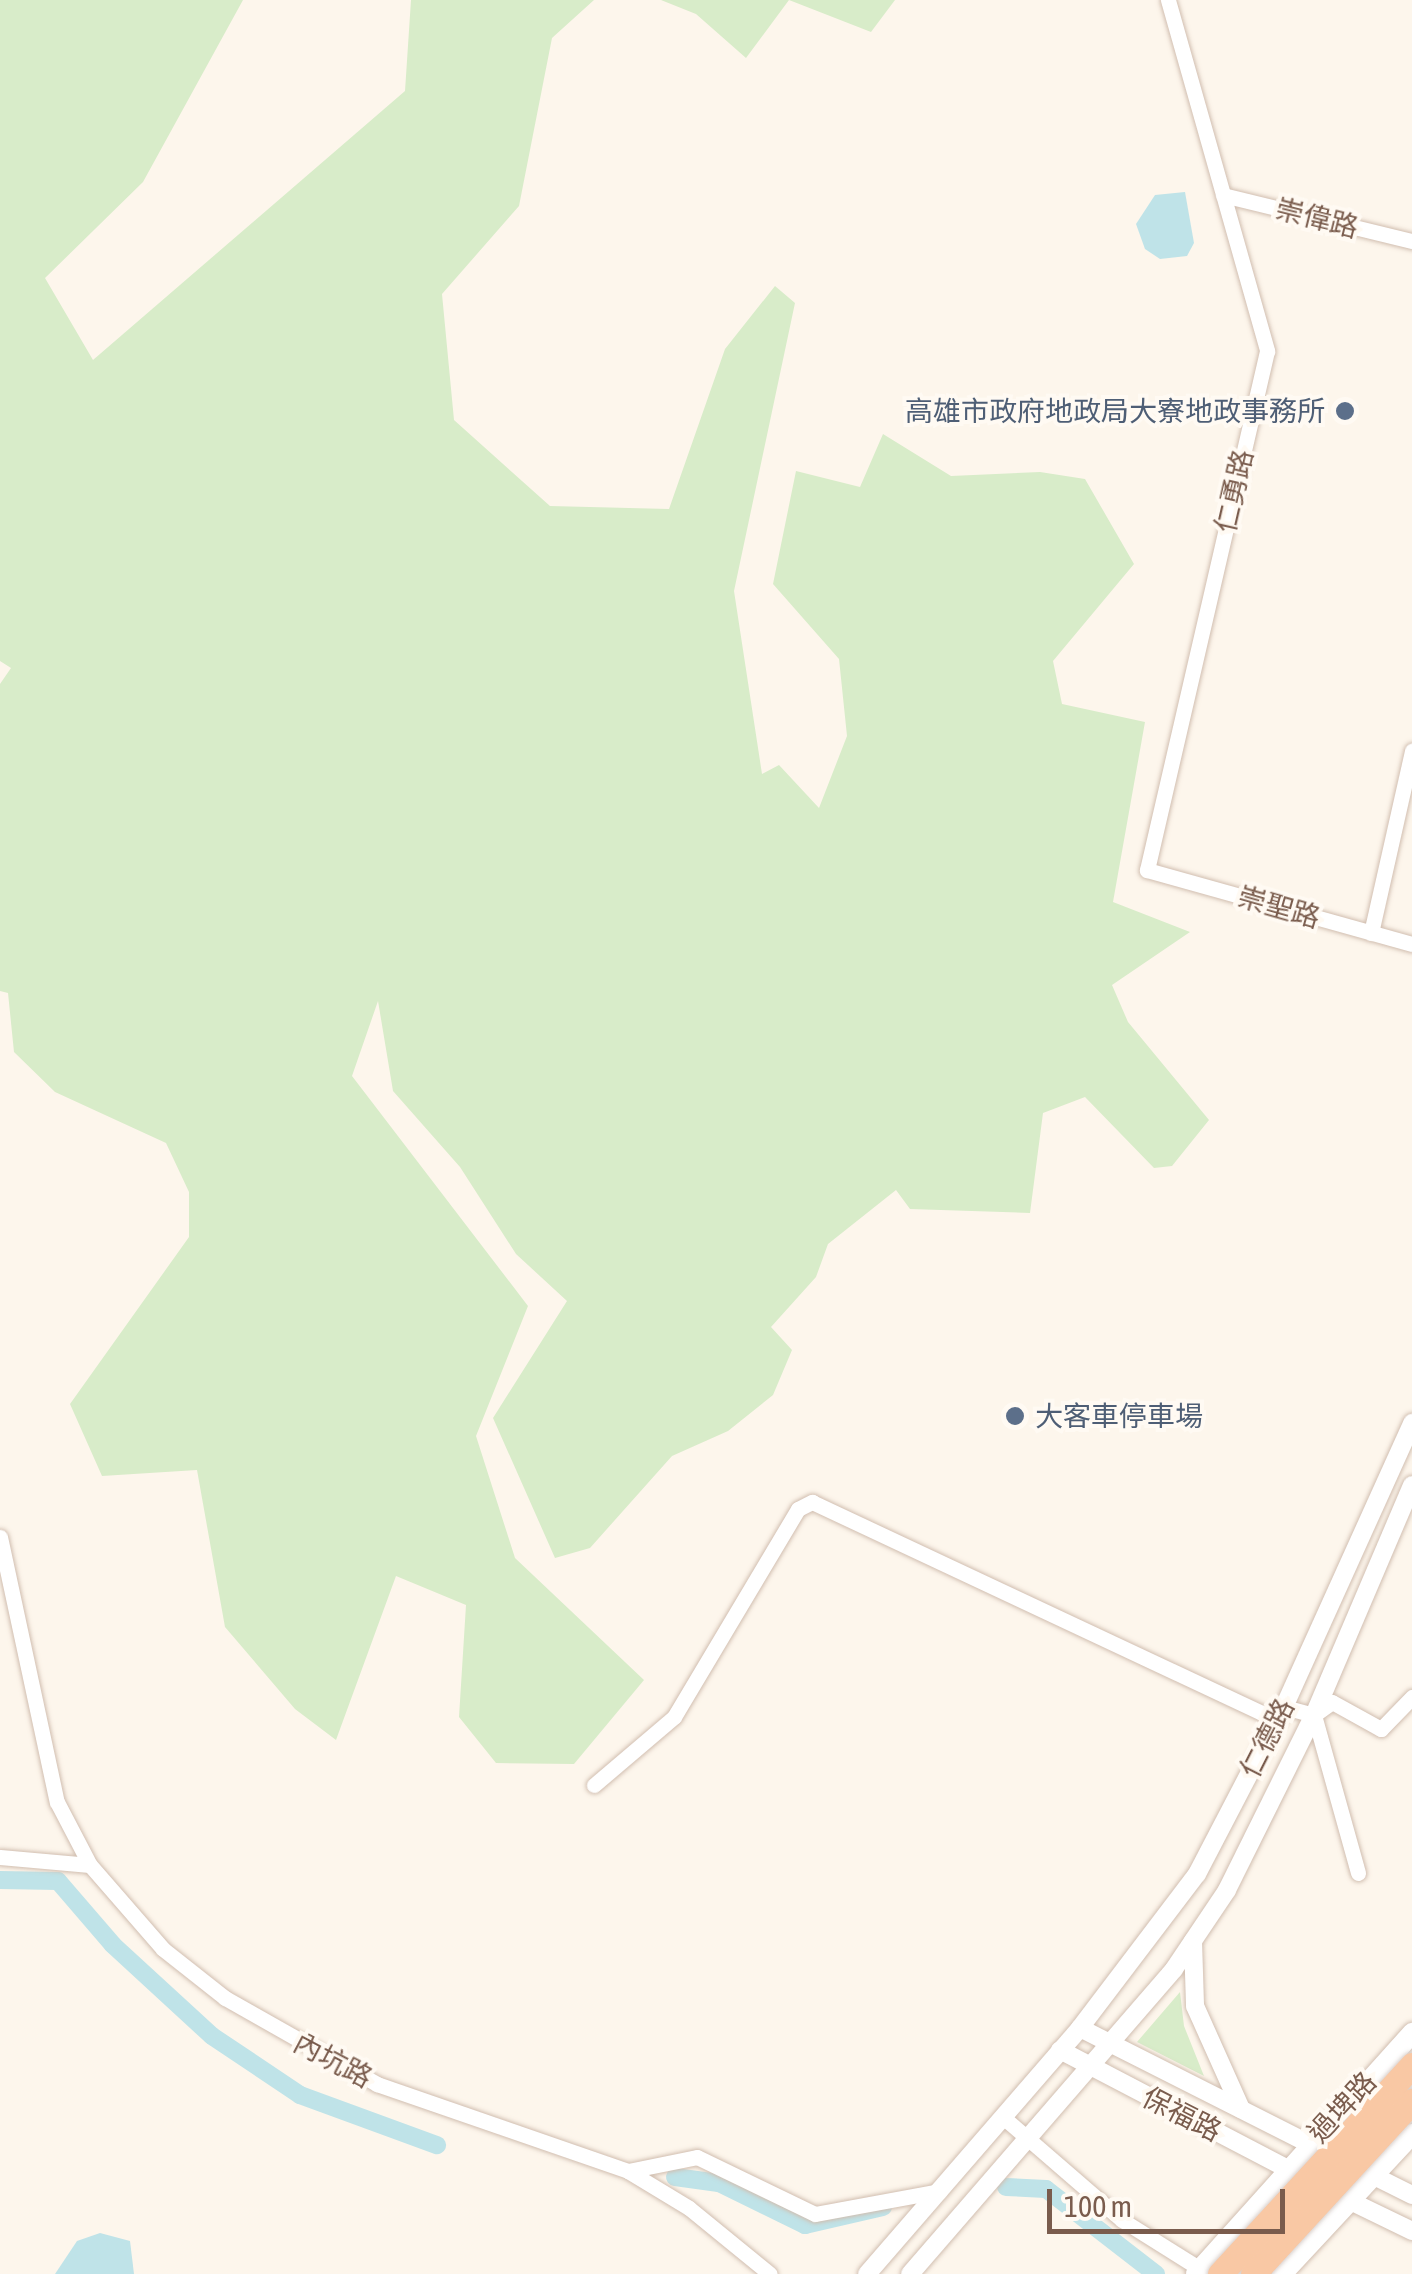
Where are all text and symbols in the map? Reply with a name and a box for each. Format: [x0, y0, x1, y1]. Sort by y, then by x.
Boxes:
street label: 崇偉路 [1272, 192, 1362, 244]
place label: 高雄市政府地政局大寮地政事務所 [905, 394, 1325, 428]
marker: 高雄市政府地政局大寮地政事務所 [1334, 400, 1356, 422]
street label: 仁勇路 [1208, 446, 1260, 536]
street label: 崇聖路 [1234, 879, 1324, 935]
place label: 大客車停車場 [1035, 1399, 1203, 1433]
marker: 大客車停車場 [1004, 1405, 1026, 1427]
street label: 仁德路 [1233, 1693, 1301, 1783]
street label: 內坑路 [288, 2025, 378, 2095]
street label: 過埤路 [1301, 2065, 1383, 2149]
street label: 保福路 [1137, 2080, 1227, 2148]
scale bar [1052, 2169, 1290, 2231]
text: 100 m [1064, 2189, 1132, 2223]

